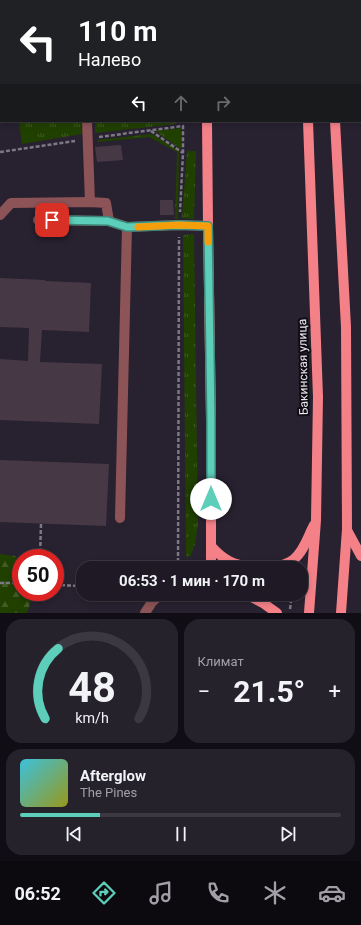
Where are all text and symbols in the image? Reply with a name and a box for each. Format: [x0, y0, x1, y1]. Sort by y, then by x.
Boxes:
text: 110 m [78, 15, 157, 48]
icon: left [12, 16, 64, 68]
text: Налево [78, 49, 141, 70]
icon: left [128, 92, 150, 114]
icon: ahead [170, 92, 192, 114]
icon: right [212, 92, 234, 114]
pin [35, 203, 69, 237]
icon: arrive [41, 209, 63, 231]
street label: Бакинская улица [295, 319, 311, 415]
position arrow [190, 478, 232, 520]
speed limit sign: 50 [12, 549, 64, 601]
text: 06:53 · 1 мин · 170 m [119, 572, 265, 590]
text: Климат [198, 654, 244, 669]
text: 48 [68, 663, 116, 712]
text: 21.5° [233, 674, 305, 709]
text: − [198, 679, 210, 704]
text: + [329, 679, 341, 704]
text: km/h [75, 710, 109, 726]
text: Afterglow [80, 767, 146, 785]
text: The Pines [80, 785, 137, 800]
icon: previous [63, 823, 85, 845]
icon: pause [170, 823, 192, 845]
icon: next [277, 823, 299, 845]
icon: directions [90, 879, 118, 907]
icon: music [147, 879, 175, 907]
icon: phone [204, 879, 232, 907]
icon: climate [261, 879, 289, 907]
icon: car [318, 879, 346, 907]
text: 06:52 [15, 883, 61, 904]

